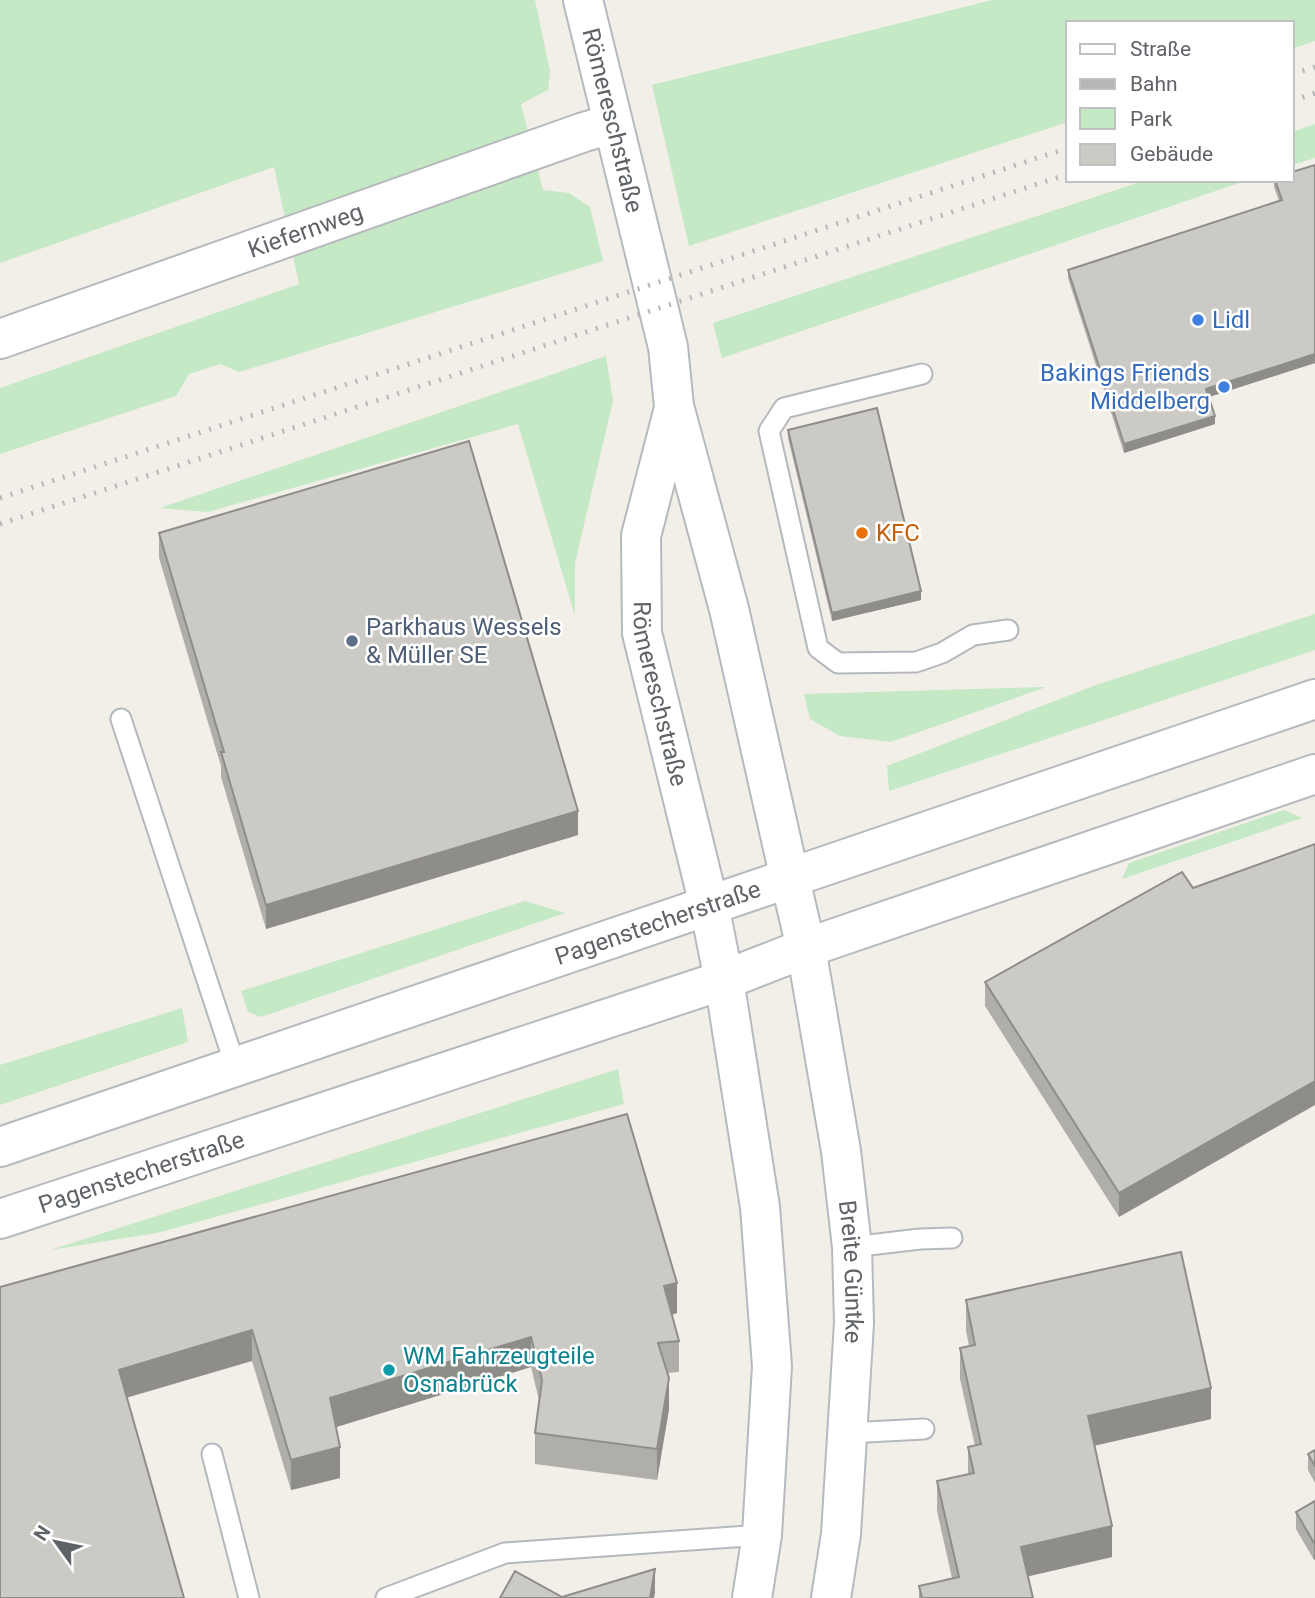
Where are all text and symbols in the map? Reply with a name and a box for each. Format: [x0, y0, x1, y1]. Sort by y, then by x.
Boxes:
legend [1066, 21, 1294, 182]
street label: Römereschstraße [576, 25, 649, 216]
text: Straße [1130, 37, 1191, 61]
text: Bahn [1130, 72, 1178, 96]
text: Park [1130, 107, 1173, 131]
text: Gebäude [1130, 142, 1213, 166]
street label: Kiefernweg [244, 197, 367, 264]
place label: Lidl [1212, 306, 1250, 334]
marker: Lidl [1190, 312, 1206, 328]
place label: Bakings Friends Middelberg [1040, 359, 1210, 415]
marker: Bakings Friends Middelberg [1216, 379, 1232, 395]
place label: KFC [876, 519, 920, 547]
marker: KFC [854, 525, 870, 541]
street label: Römereschstraße [628, 601, 693, 789]
place label: Parkhaus Wessels & Müller SE [366, 613, 562, 669]
marker: Parkhaus Wessels & Müller SE [344, 633, 360, 649]
street label: Pagenstecherstraße [552, 875, 764, 971]
street label: Pagenstecherstraße [35, 1125, 248, 1219]
street label: Breite Güntke [833, 1199, 868, 1344]
place label: WM Fahrzeugteile Osnabrück [403, 1342, 595, 1398]
marker: WM Fahrzeugteile Osnabrück [381, 1362, 397, 1378]
north arrow [21, 1507, 91, 1577]
text: N [29, 1521, 55, 1545]

